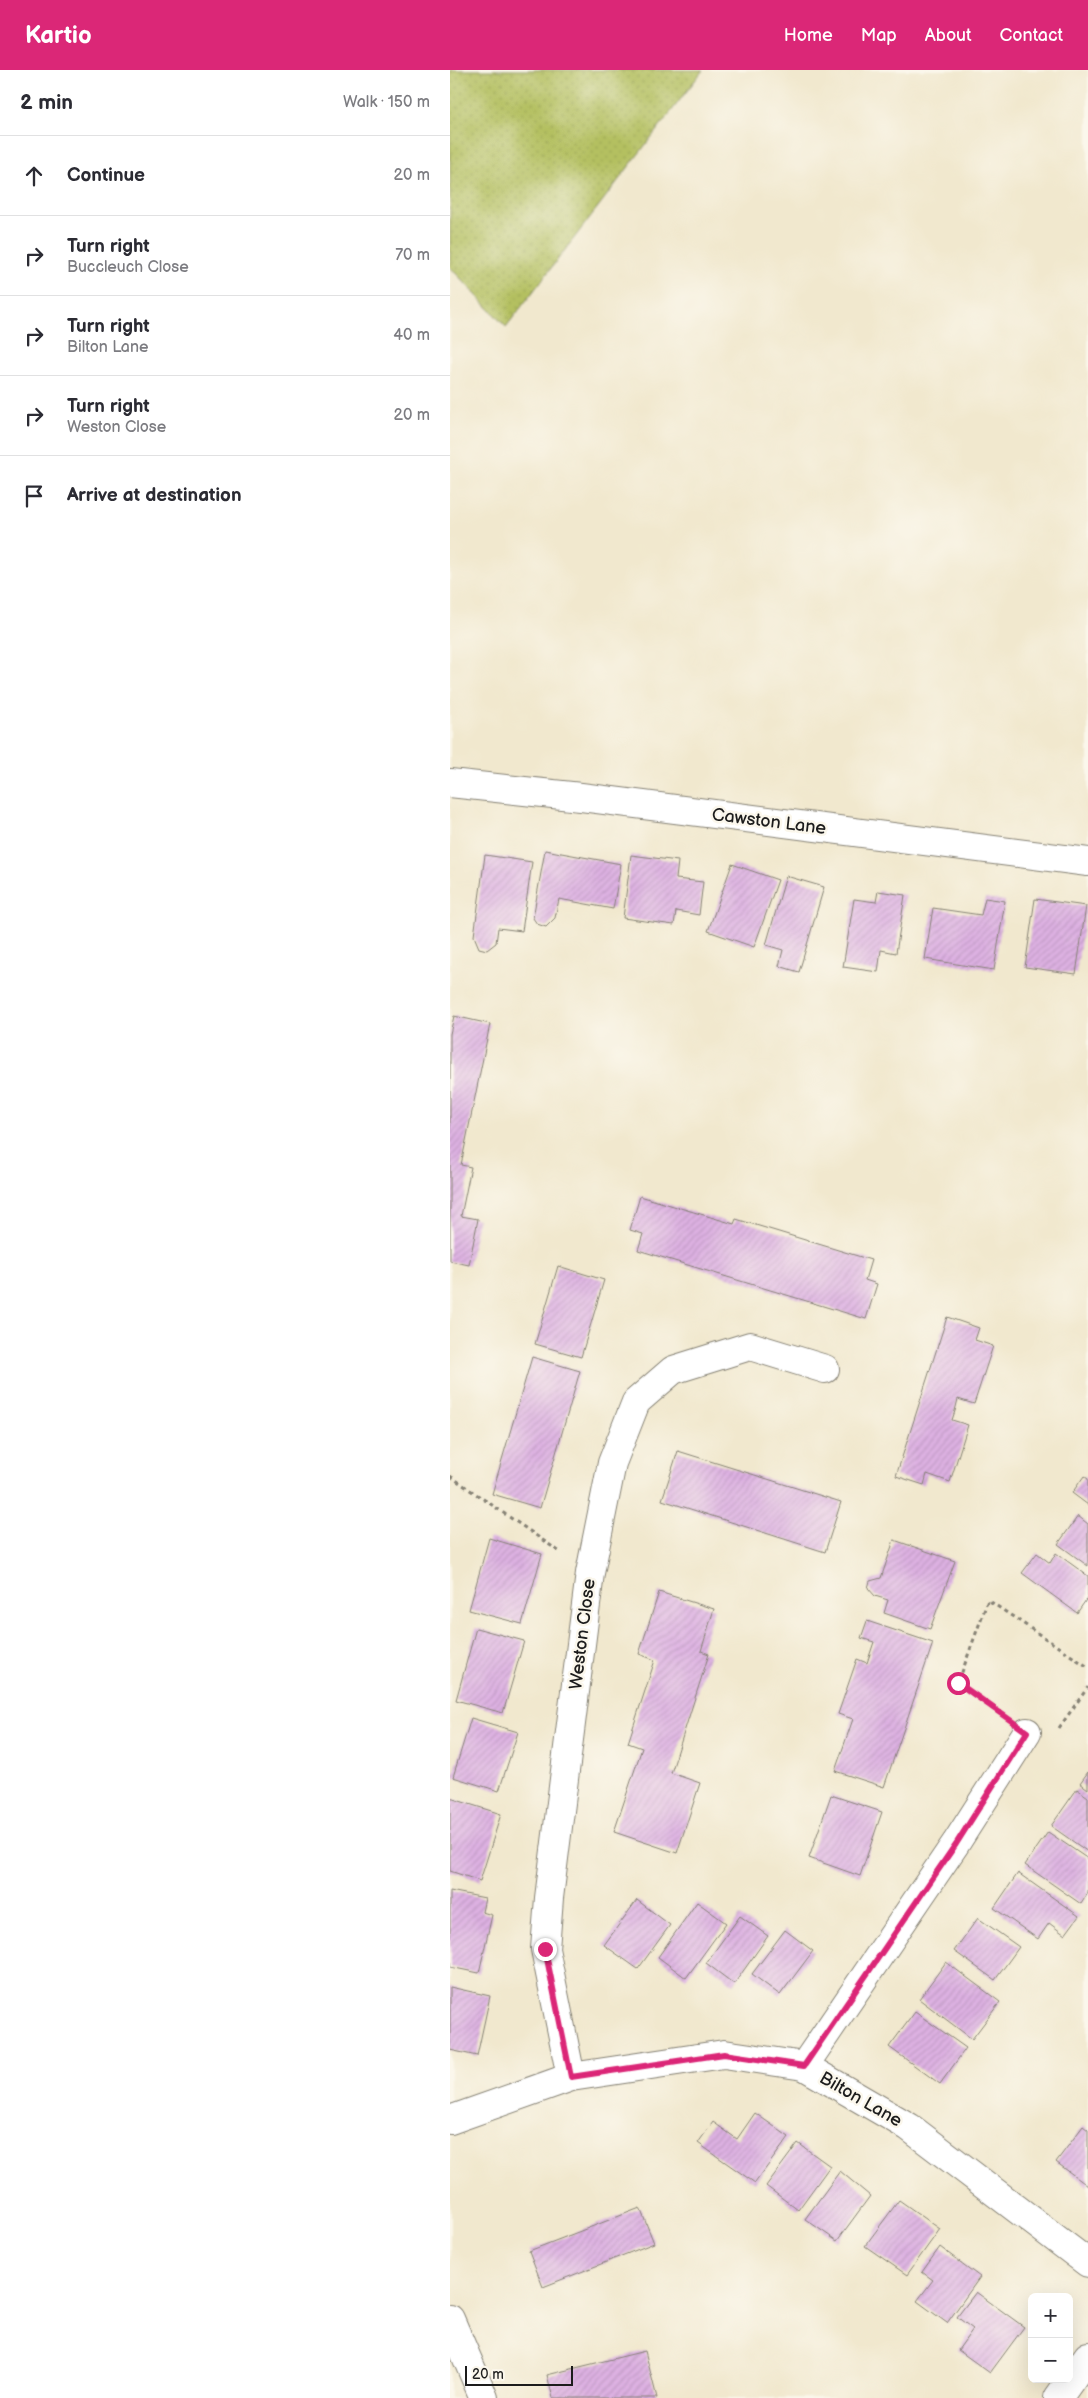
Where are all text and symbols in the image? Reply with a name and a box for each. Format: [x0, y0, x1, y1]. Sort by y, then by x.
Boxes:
text: Kartio [25, 21, 92, 50]
text: Home [784, 25, 833, 46]
text: Map [861, 25, 897, 46]
text: About [925, 25, 972, 46]
text: Contact [1000, 25, 1063, 46]
text: 2 min [20, 90, 73, 115]
text: Walk · 150 m [343, 93, 430, 112]
icon: ahead [20, 162, 48, 190]
text: Continue [67, 164, 145, 187]
text: 20 m [394, 166, 430, 185]
text: Turn right [67, 235, 150, 258]
icon: right [20, 242, 48, 270]
text: 70 m [395, 246, 430, 265]
text: Buccleuch Close [67, 258, 189, 277]
text: Turn right [67, 315, 150, 338]
icon: right [20, 322, 48, 350]
text: 40 m [393, 326, 430, 345]
text: Bilton Lane [67, 338, 148, 357]
text: Turn right [67, 395, 150, 418]
icon: right [20, 402, 48, 430]
text: 20 m [394, 406, 430, 425]
text: Weston Close [67, 418, 166, 437]
icon: arrive [20, 482, 48, 510]
text: Arrive at destination [67, 484, 242, 507]
street label: Cawston Lane [711, 804, 828, 839]
street label: Weston Close [565, 1577, 600, 1691]
route start [947, 1672, 970, 1695]
route end [534, 1938, 557, 1961]
street label: Bilton Lane [816, 2067, 906, 2132]
map controls [1028, 2293, 1073, 2383]
button: + [1028, 2293, 1073, 2338]
button: − [1028, 2338, 1073, 2383]
scale bar [465, 2363, 572, 2386]
text: 20 m [472, 2366, 504, 2383]

